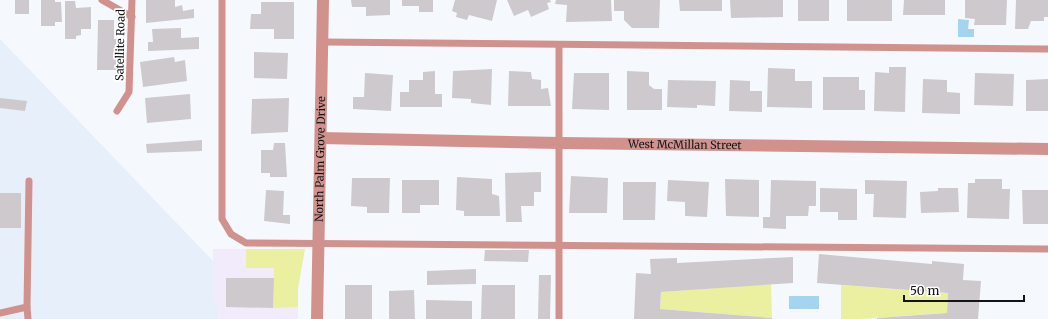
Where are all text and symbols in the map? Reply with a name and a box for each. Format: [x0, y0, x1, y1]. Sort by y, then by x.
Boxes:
street label: Satellite Road [112, 9, 128, 81]
street label: North Palm Grove Drive [312, 96, 328, 222]
street label: West McMillan Street [627, 137, 742, 152]
scale bar [904, 277, 1024, 303]
text: 50 m [910, 283, 939, 298]

